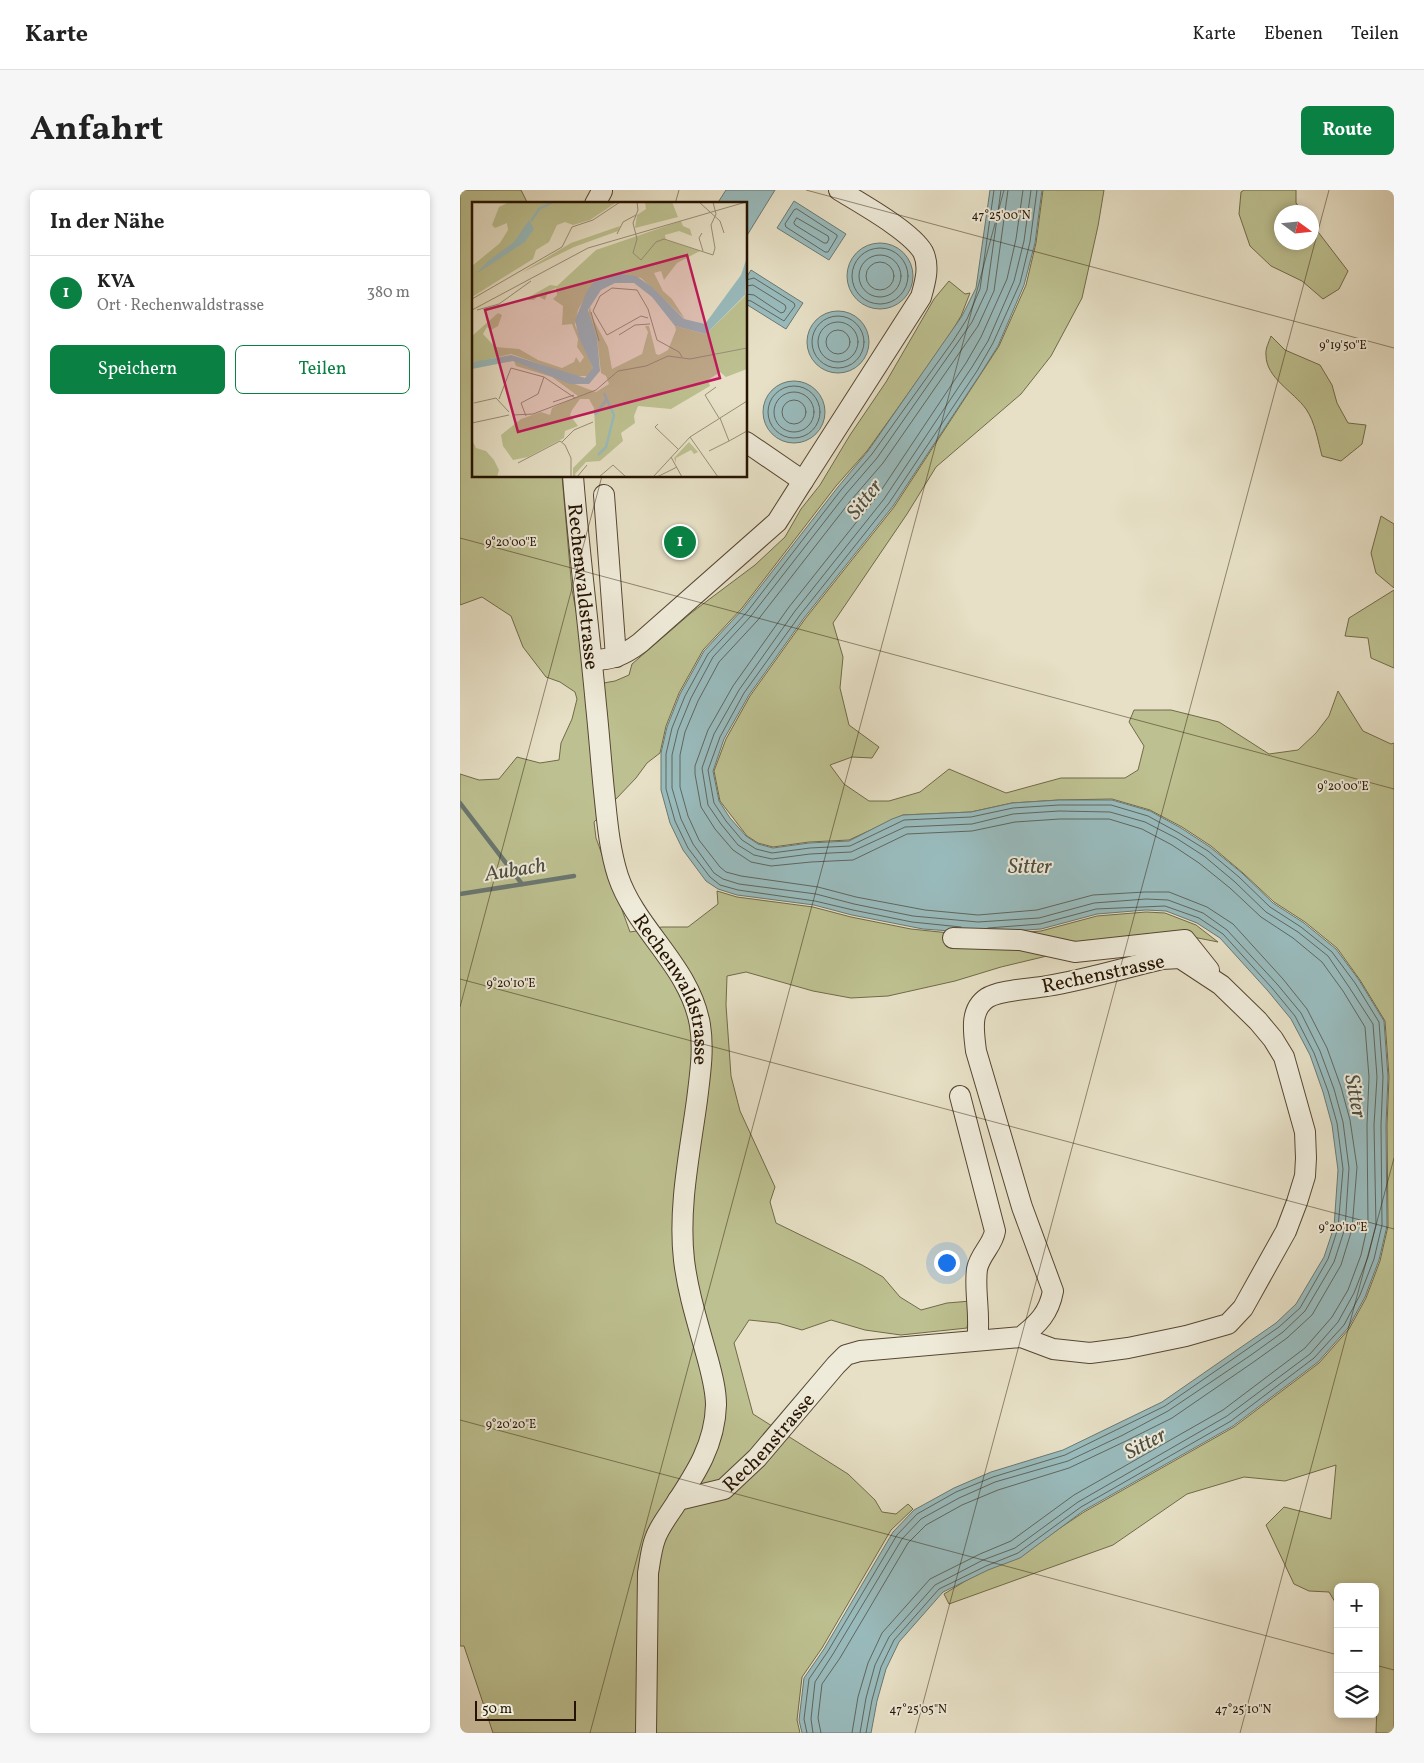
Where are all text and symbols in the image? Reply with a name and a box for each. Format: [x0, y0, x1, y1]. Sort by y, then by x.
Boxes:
text: Karte [25, 18, 88, 52]
text: Karte [1192, 22, 1236, 47]
text: Ebenen [1264, 22, 1323, 47]
text: Teilen [1351, 22, 1399, 47]
text: Anfahrt [30, 106, 163, 154]
button: Route [1301, 106, 1394, 155]
inset map [472, 202, 748, 478]
north arrow [1274, 205, 1319, 250]
text: In der Nähe [50, 208, 165, 237]
text: 47°25'00"N [971, 208, 1031, 224]
text: KVA [97, 269, 135, 295]
text: 1 [63, 282, 69, 304]
text: 380 m [367, 282, 410, 304]
text: Ort · Rechenwaldstrasse [97, 295, 264, 317]
text: 9°19'50"E [1319, 338, 1367, 354]
button: Speichern [50, 345, 225, 394]
button: Teilen [235, 345, 410, 394]
water label: Sitter [840, 474, 890, 526]
street label: Rechenwaldstrasse [559, 502, 604, 671]
pin: 1 [664, 523, 696, 561]
text: 9°20'00"E [485, 535, 537, 551]
text: 9°20'00"E [1317, 779, 1369, 795]
water label: Aubach [482, 851, 548, 890]
water label: Sitter [1008, 853, 1052, 882]
street label: Rechenwaldstrasse [625, 909, 714, 1066]
street label: Rechenstrasse [1039, 948, 1167, 1002]
text: 9°20'10"E [487, 976, 535, 992]
water label: Sitter [1336, 1072, 1373, 1121]
text: 9°20'10"E [1319, 1220, 1367, 1236]
your location [934, 1250, 960, 1276]
street label: Rechenstrasse [717, 1388, 822, 1499]
text: 9°20'20"E [486, 1417, 536, 1433]
water label: Sitter [1120, 1421, 1172, 1467]
map controls [1334, 1583, 1379, 1718]
button: + [1334, 1583, 1379, 1628]
button: − [1334, 1628, 1379, 1673]
button: layers [1334, 1673, 1379, 1718]
scale bar [475, 1698, 576, 1721]
text: 50 m [482, 1700, 512, 1719]
text: 47°25'05"N [889, 1702, 947, 1718]
text: 47°25'10"N [1215, 1702, 1271, 1718]

